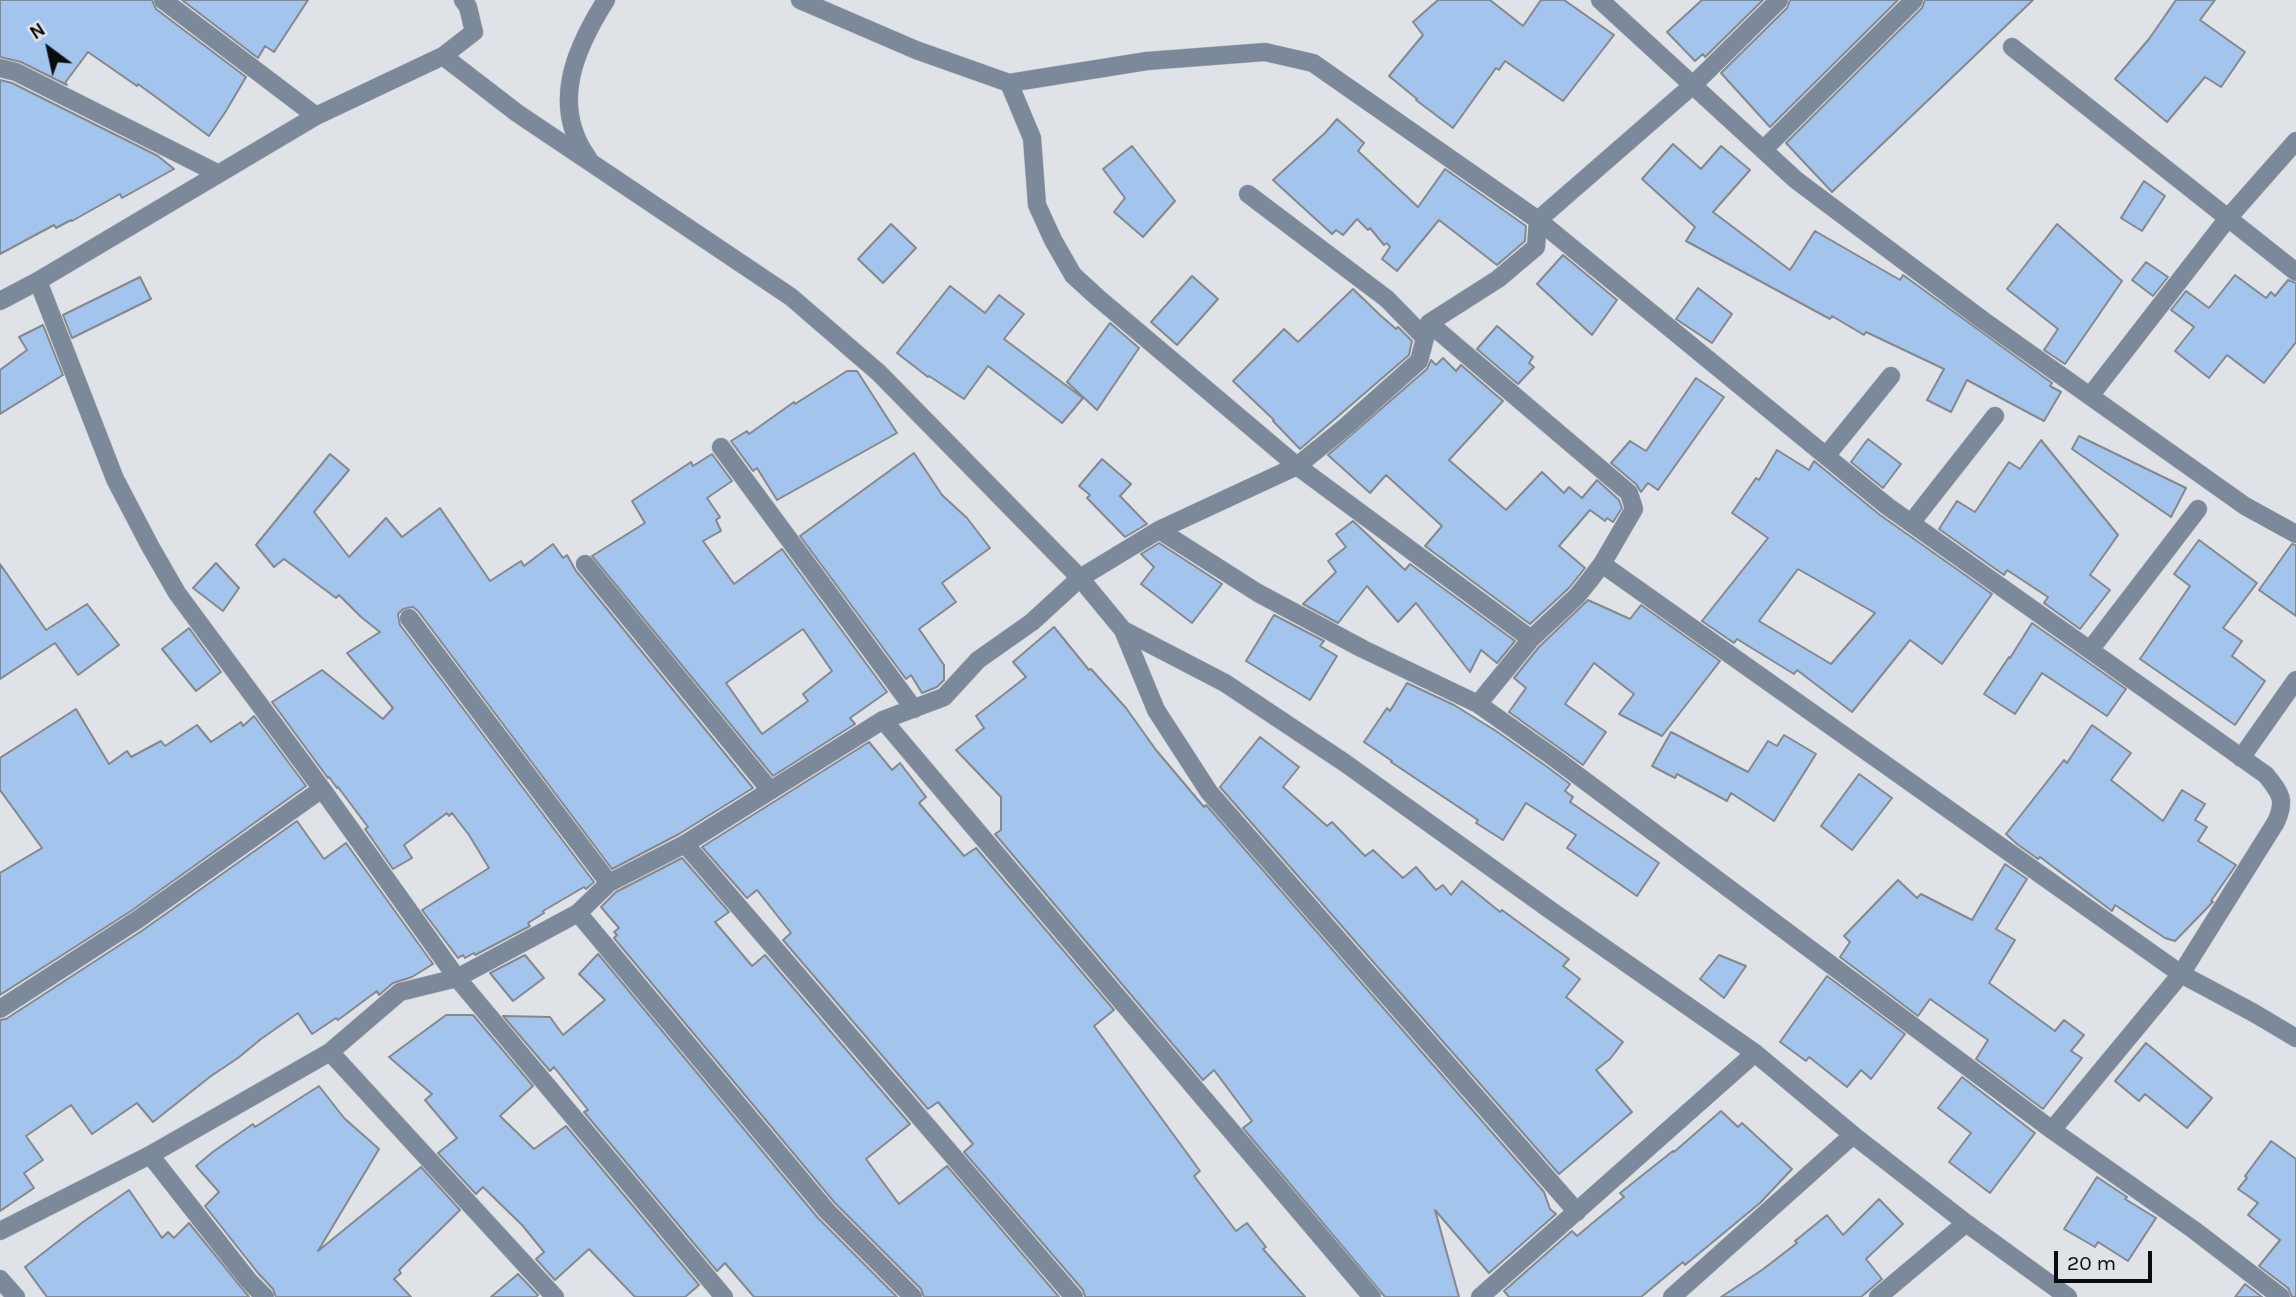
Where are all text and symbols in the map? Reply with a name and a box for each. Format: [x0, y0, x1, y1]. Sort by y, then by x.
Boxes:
north arrow [14, 14, 84, 84]
text: N [26, 18, 49, 44]
scale bar [2058, 1238, 2156, 1282]
text: 20 m [2067, 1251, 2116, 1275]

